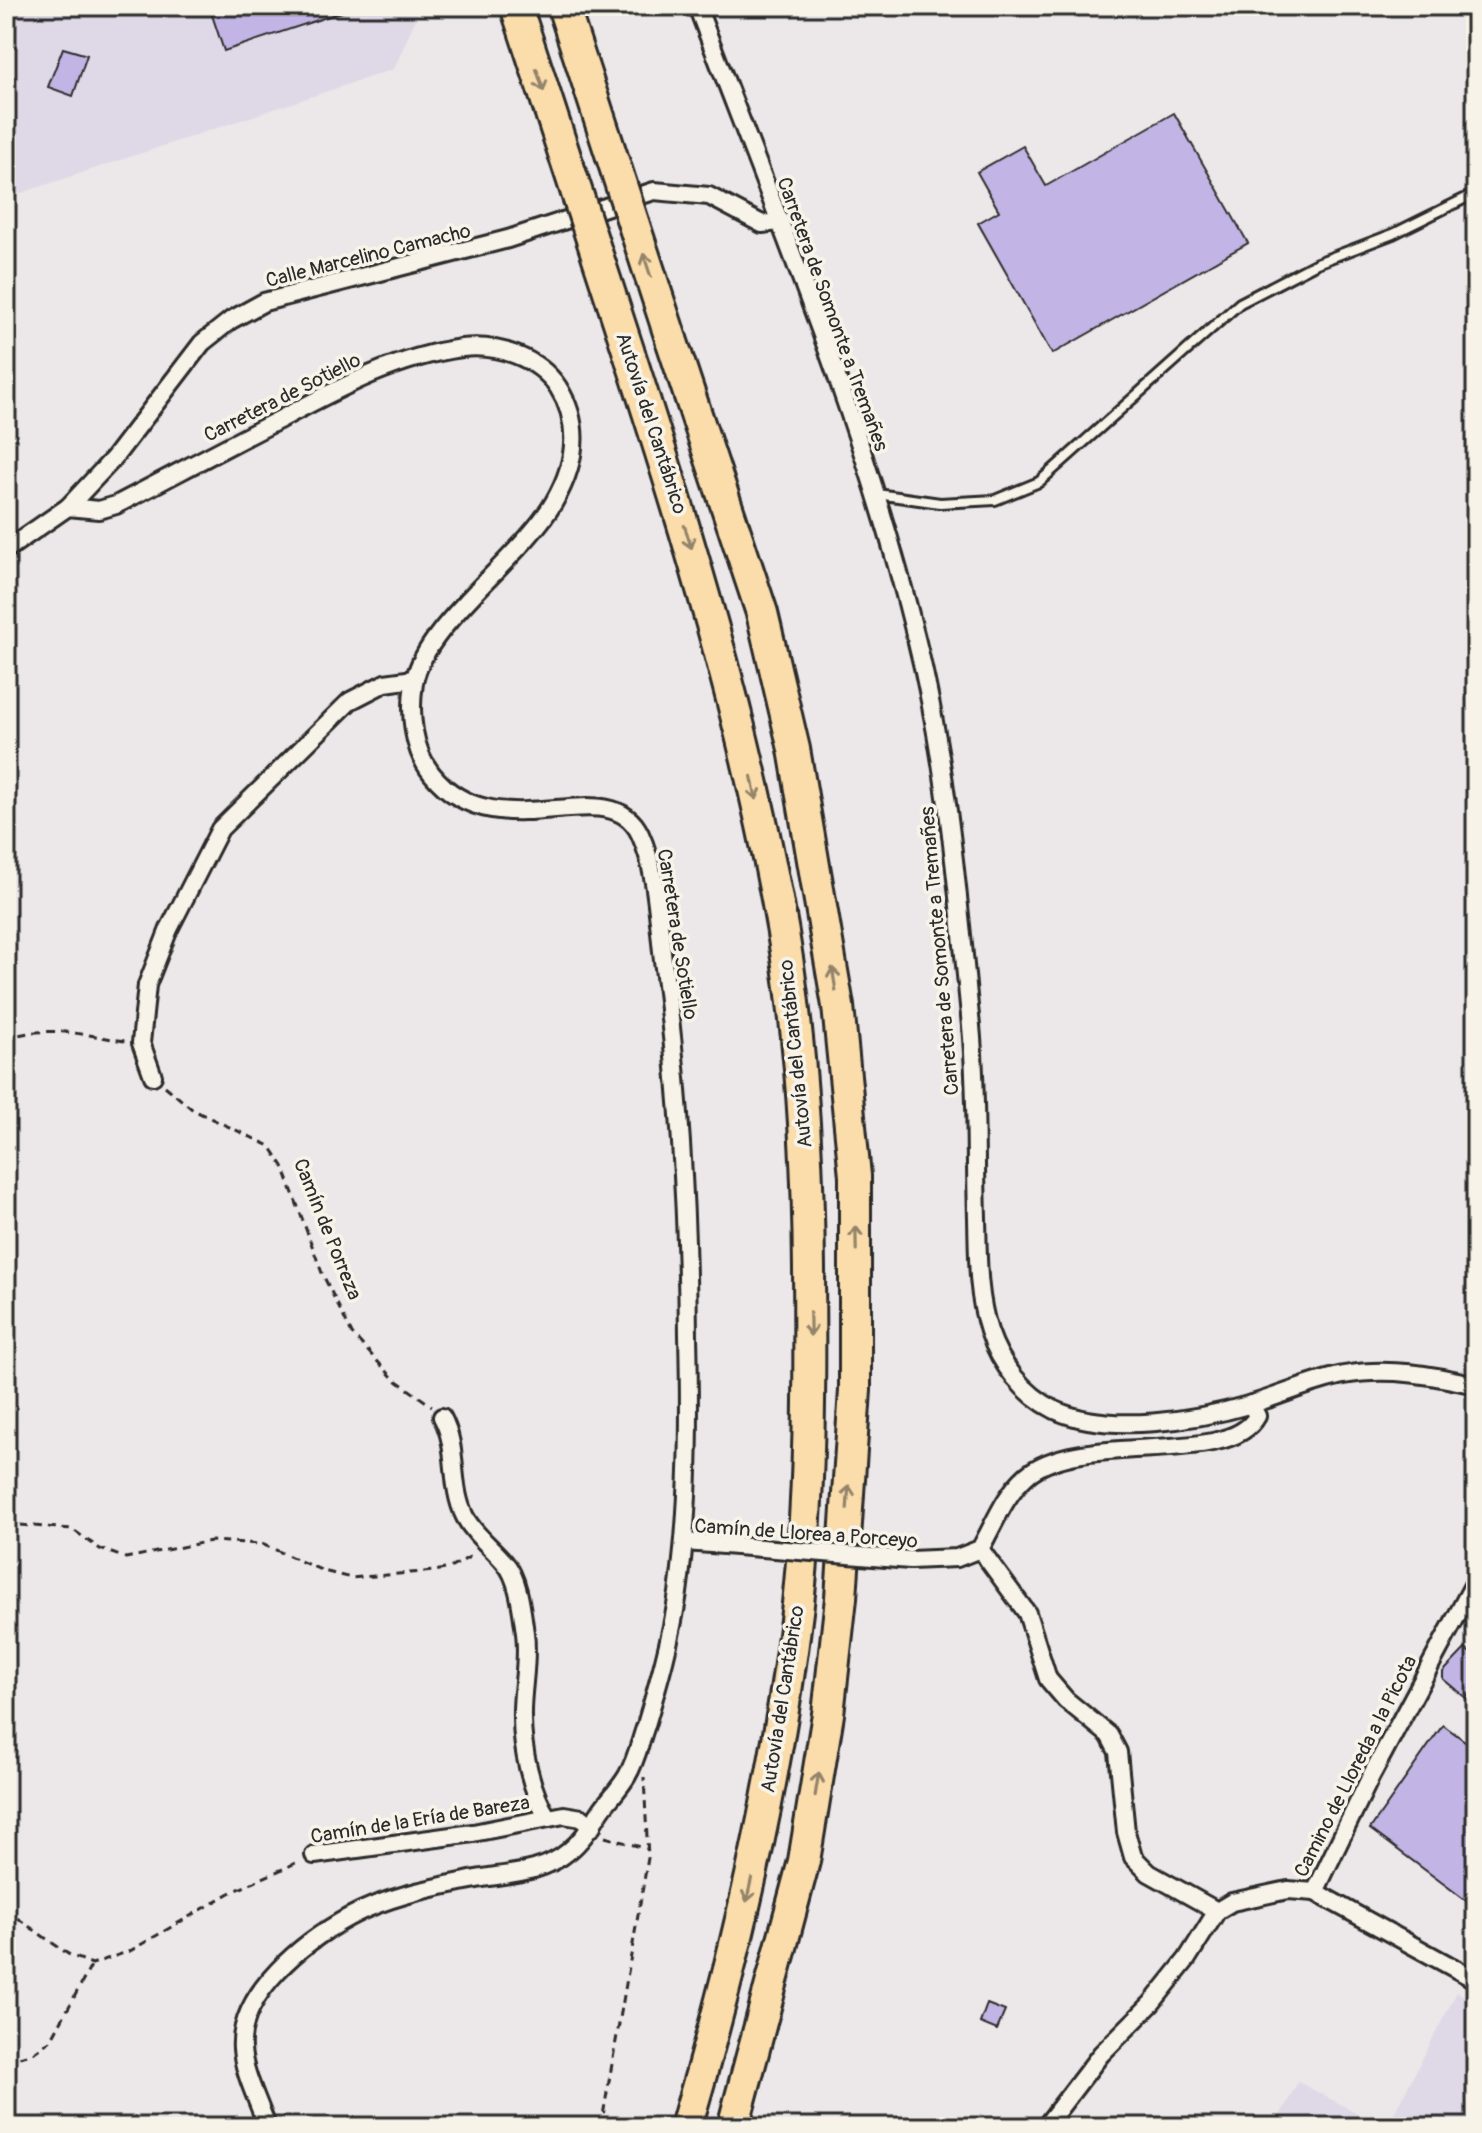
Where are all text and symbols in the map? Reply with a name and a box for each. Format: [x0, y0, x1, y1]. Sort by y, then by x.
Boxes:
one-way arrow [534, 67, 549, 92]
street label: Carretera de Somonte a Tremañes [771, 174, 894, 455]
street label: Calle Marcelino Camacho [263, 218, 473, 293]
one-way arrow [638, 252, 653, 277]
street label: Autovía del Cantábrico [610, 329, 693, 517]
street label: Carretera de Sotiello [200, 347, 365, 448]
one-way arrow [682, 524, 697, 549]
one-way arrow [747, 775, 762, 801]
street label: Carretera de Somonte a Tremañes [914, 806, 965, 1096]
street label: Carretera de Sotiello [652, 847, 703, 1021]
street label: Autovía del Cantábrico [773, 958, 818, 1149]
one-way arrow [826, 967, 841, 992]
street label: Camín de Porreza [288, 1155, 367, 1303]
one-way arrow [848, 1225, 864, 1252]
one-way arrow [802, 1310, 818, 1337]
one-way arrow [841, 1484, 856, 1511]
street label: Camín de Llorea a Porceyo [693, 1513, 919, 1554]
street label: Autovía del Cantábrico [755, 1603, 810, 1794]
street label: Camino de Lloreda a la Picota [1289, 1651, 1422, 1881]
one-way arrow [810, 1771, 825, 1797]
street label: Camín de la Ería de Bareza [309, 1790, 531, 1849]
one-way arrow [741, 1877, 756, 1902]

